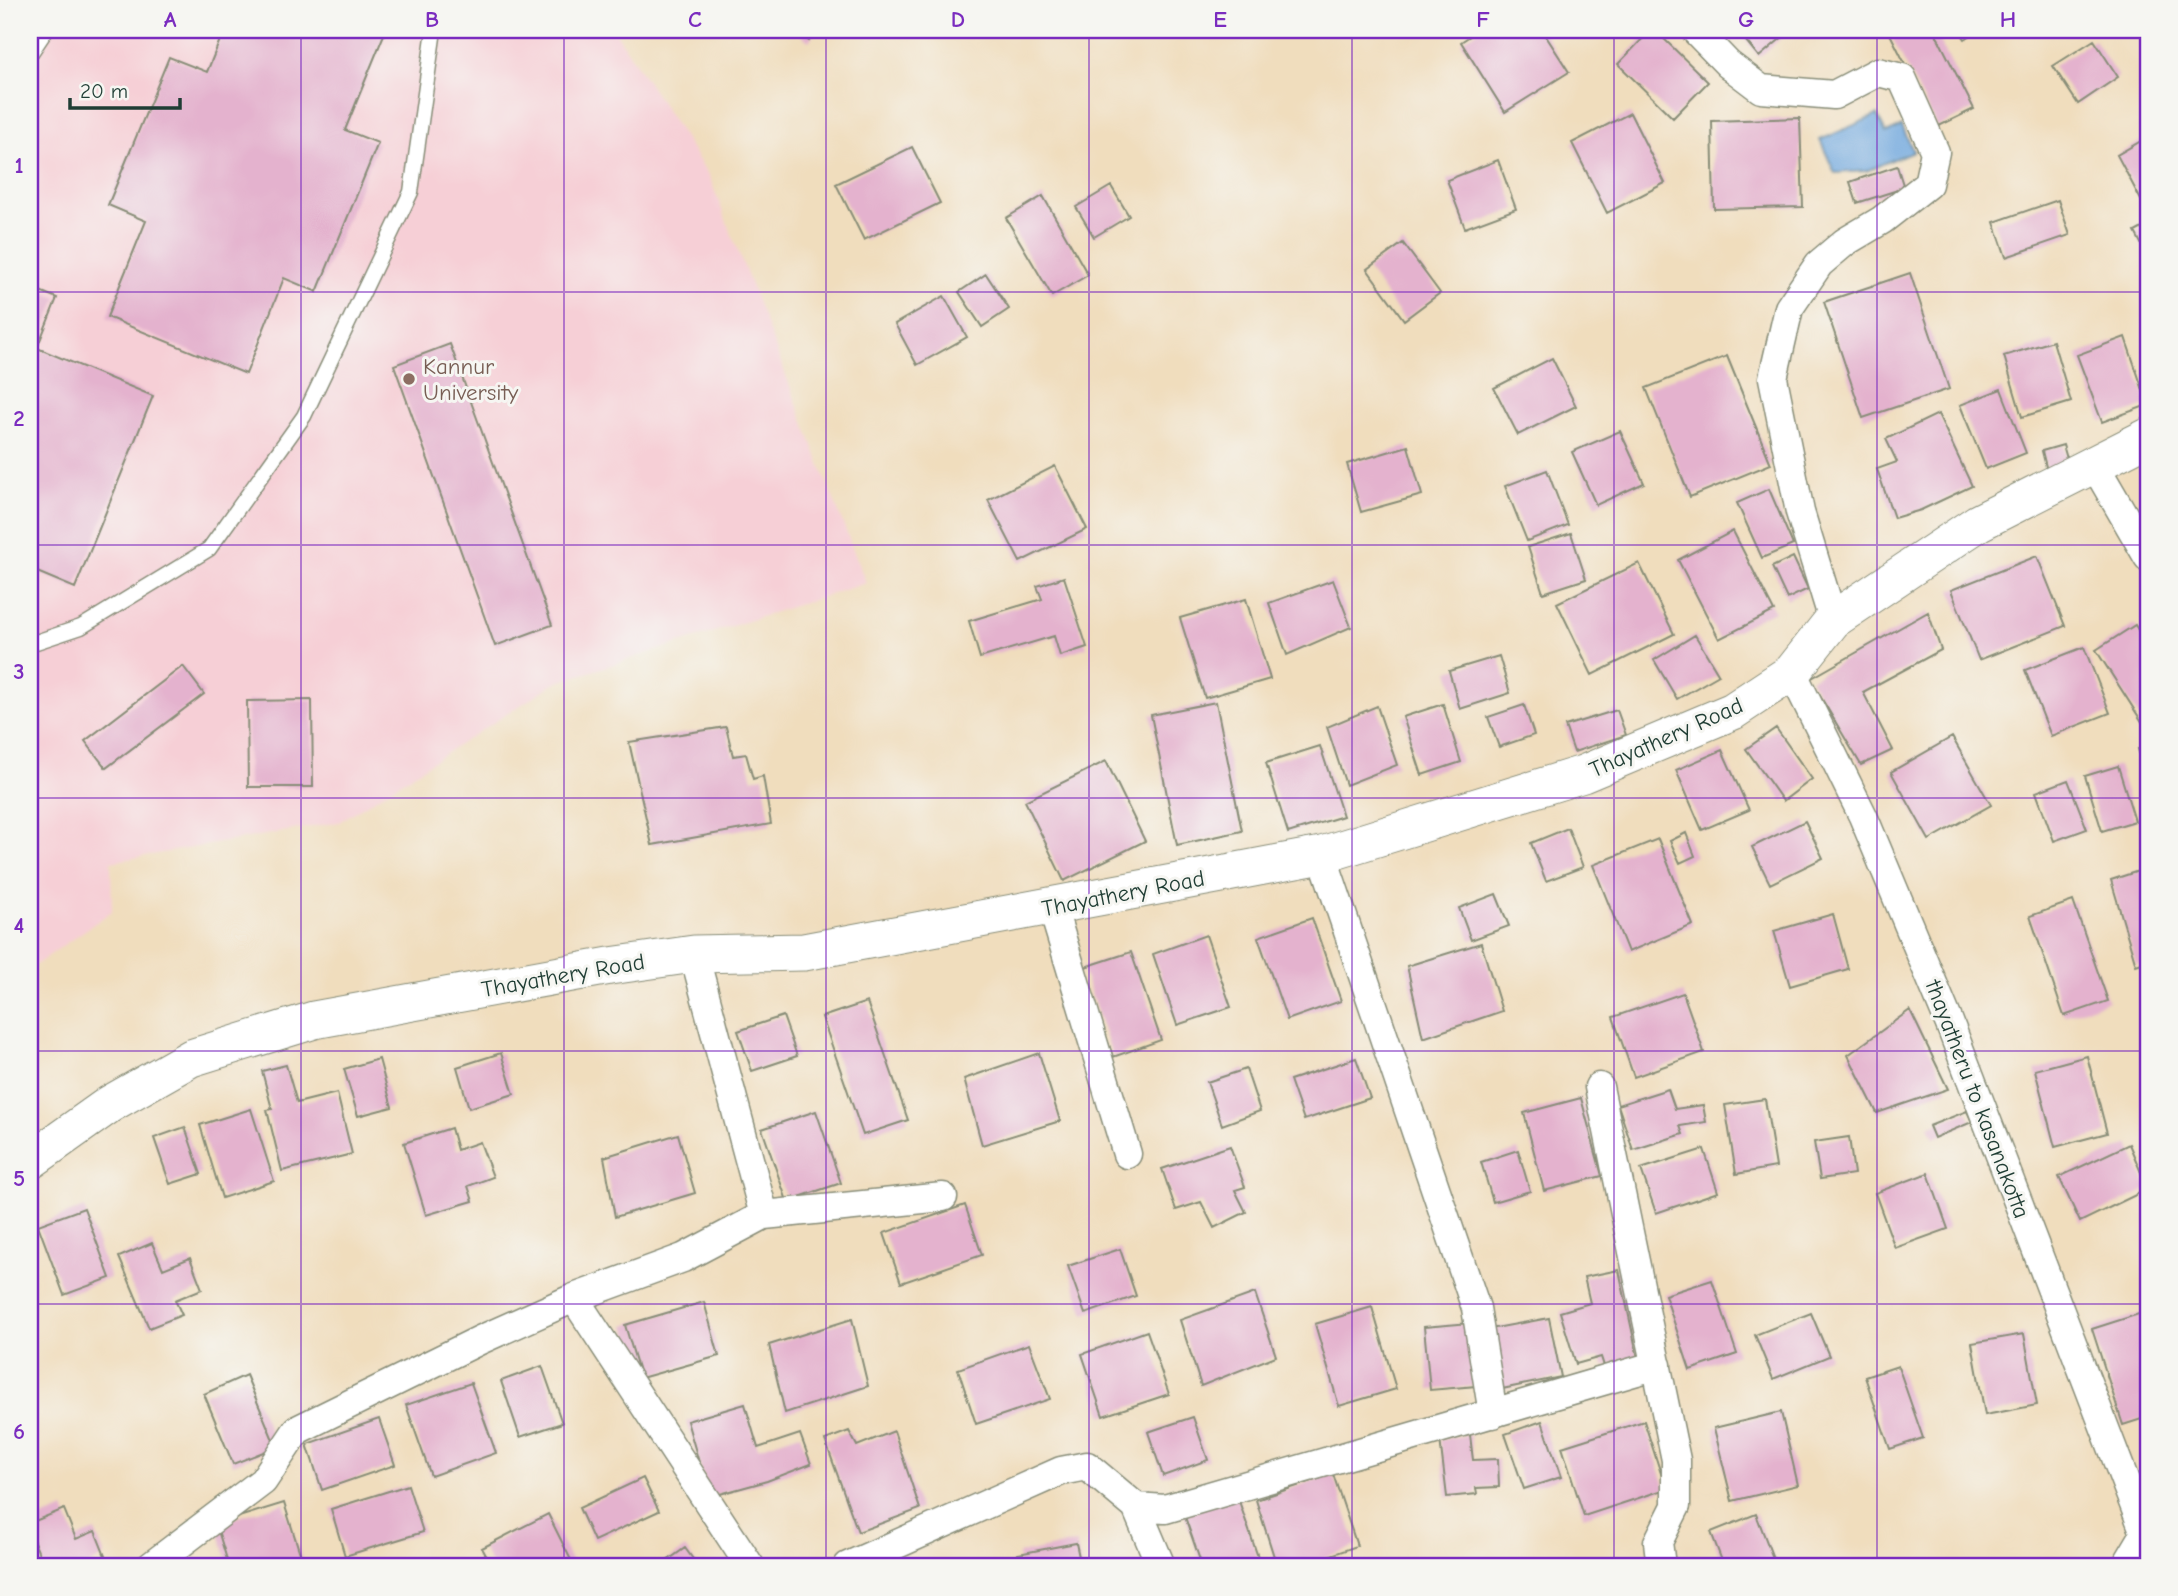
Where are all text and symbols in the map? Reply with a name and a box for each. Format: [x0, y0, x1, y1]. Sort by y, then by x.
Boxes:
text: A [164, 6, 177, 33]
text: B [425, 6, 439, 33]
text: C [688, 6, 702, 33]
text: D [951, 6, 965, 33]
text: E [1213, 6, 1227, 33]
text: F [1476, 6, 1490, 33]
text: G [1738, 6, 1754, 33]
text: H [2000, 6, 2016, 33]
scale bar [70, 66, 180, 110]
text: 20 m [80, 79, 128, 103]
text: 1 [14, 152, 24, 179]
place label: Kannur University [423, 353, 519, 406]
marker: Kannur University [401, 371, 417, 387]
text: 2 [13, 405, 25, 432]
text: 3 [13, 658, 25, 685]
street label: Thayathery Road [1585, 692, 1747, 783]
street label: Thayathery Road [1039, 864, 1207, 923]
text: 4 [14, 912, 25, 939]
street label: Thayathery Road [479, 948, 647, 1003]
street label: thayatheru to kasanakotta [1919, 975, 2035, 1222]
text: 5 [13, 1165, 25, 1192]
text: 6 [13, 1418, 25, 1445]

